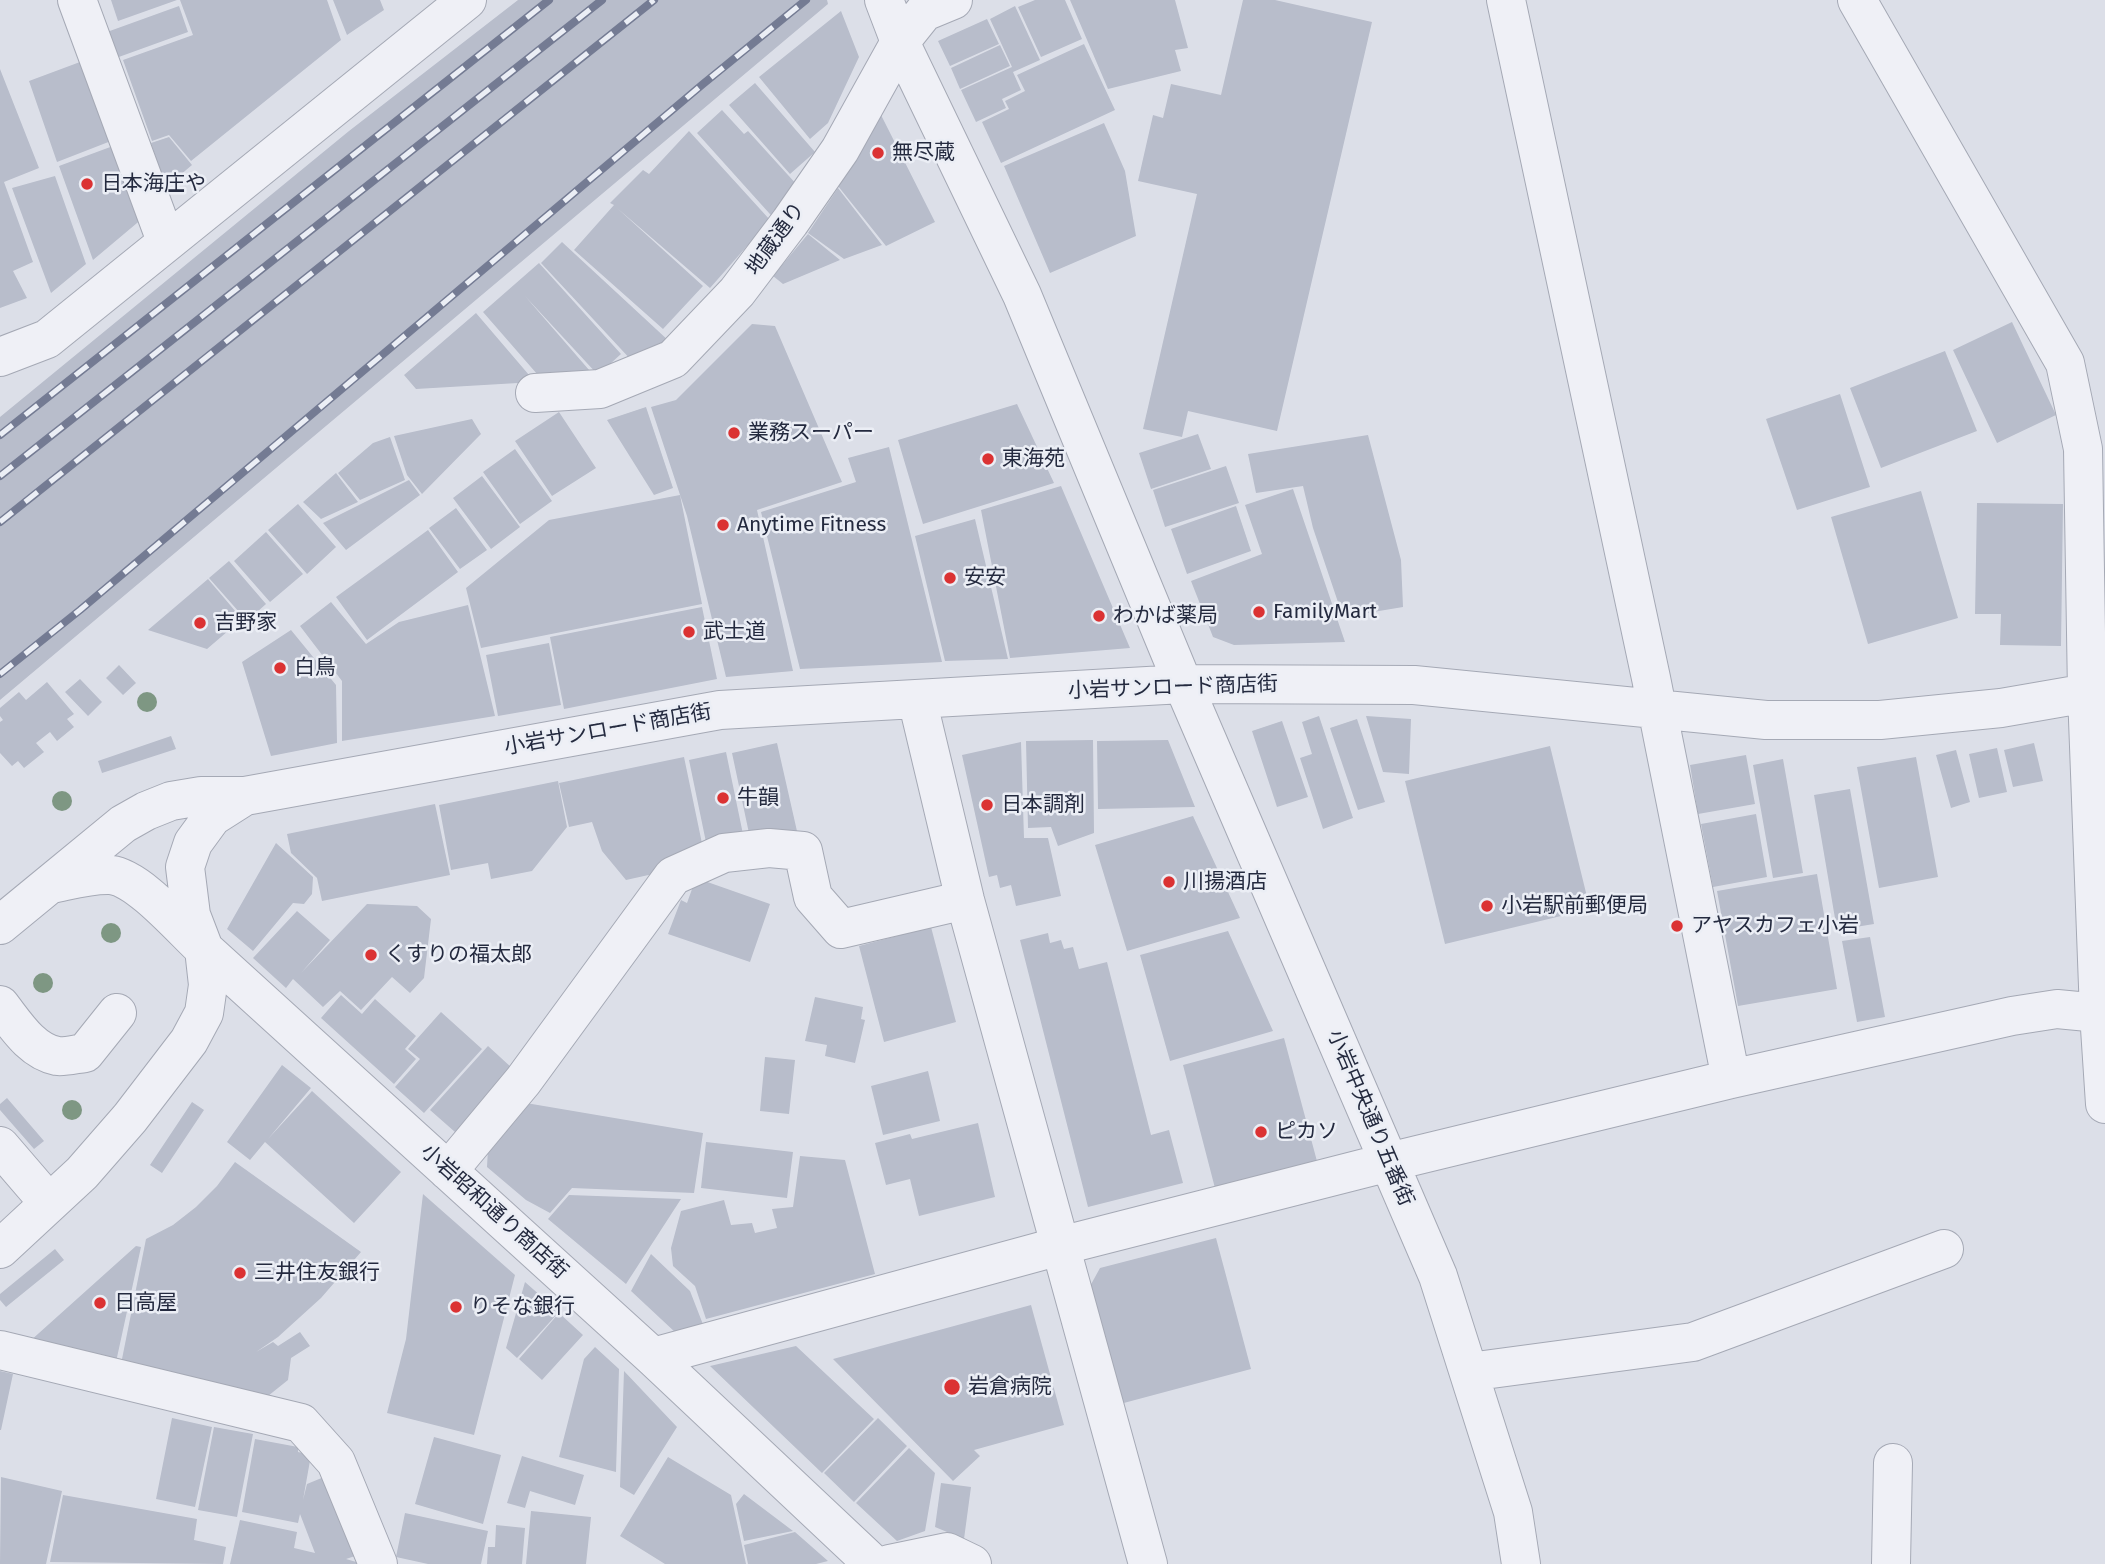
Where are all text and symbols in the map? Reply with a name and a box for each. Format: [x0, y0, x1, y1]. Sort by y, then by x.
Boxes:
place label: 無尽蔵 [892, 140, 955, 166]
marker: 無尽蔵 [870, 145, 886, 161]
place label: 日本海庄や [101, 171, 206, 197]
marker: 日本海庄や [79, 176, 95, 192]
street label: 地蔵通り [741, 198, 811, 280]
place label: 業務スーパー [748, 420, 874, 446]
marker: 業務スーパー [726, 425, 742, 441]
place label: 東海苑 [1002, 446, 1065, 472]
marker: 東海苑 [980, 451, 996, 467]
place label: Anytime Fitness [737, 512, 886, 538]
marker: Anytime Fitness [715, 517, 731, 533]
place label: 安安 [964, 565, 1006, 591]
marker: 安安 [942, 570, 958, 586]
place label: FamilyMart [1273, 599, 1377, 625]
place label: わかば薬局 [1113, 603, 1218, 629]
marker: FamilyMart [1251, 604, 1267, 620]
marker: わかば薬局 [1091, 608, 1107, 624]
place label: 吉野家 [214, 610, 277, 636]
marker: 吉野家 [192, 615, 208, 631]
place label: 武士道 [703, 619, 766, 645]
marker: 武士道 [681, 624, 697, 640]
place label: 白鳥 [294, 655, 336, 681]
marker: 白鳥 [272, 660, 288, 676]
street label: 小岩サンロード商店街 [1068, 672, 1278, 704]
street label: 小岩サンロード商店街 [502, 699, 714, 761]
place label: 牛韻 [737, 785, 779, 811]
marker: 牛韻 [715, 790, 731, 806]
place label: 日本調剤 [1001, 792, 1085, 818]
marker: 日本調剤 [979, 797, 995, 813]
place label: 川揚酒店 [1183, 869, 1267, 895]
marker: 川揚酒店 [1161, 874, 1177, 890]
place label: 小岩駅前郵便局 [1501, 893, 1648, 919]
marker: 小岩駅前郵便局 [1479, 898, 1495, 914]
place label: アヤスカフェ小岩 [1691, 913, 1859, 939]
marker: アヤスカフェ小岩 [1669, 918, 1685, 934]
place label: くすりの福太郎 [385, 942, 532, 968]
marker: くすりの福太郎 [363, 947, 379, 963]
street label: 小岩中央通り五番街 [1321, 1026, 1419, 1210]
place label: ピカソ [1275, 1119, 1338, 1145]
marker: ピカソ [1253, 1124, 1269, 1140]
street label: 小岩昭和通り商店街 [415, 1139, 573, 1285]
place label: 三井住友銀行 [254, 1260, 380, 1286]
marker: 三井住友銀行 [232, 1265, 248, 1281]
place label: 日高屋 [114, 1290, 177, 1316]
place label: りそな銀行 [470, 1294, 575, 1320]
marker: 日高屋 [92, 1295, 108, 1311]
marker: りそな銀行 [448, 1299, 464, 1315]
place label: 岩倉病院 [968, 1374, 1052, 1400]
marker: 岩倉病院 [942, 1377, 962, 1397]

